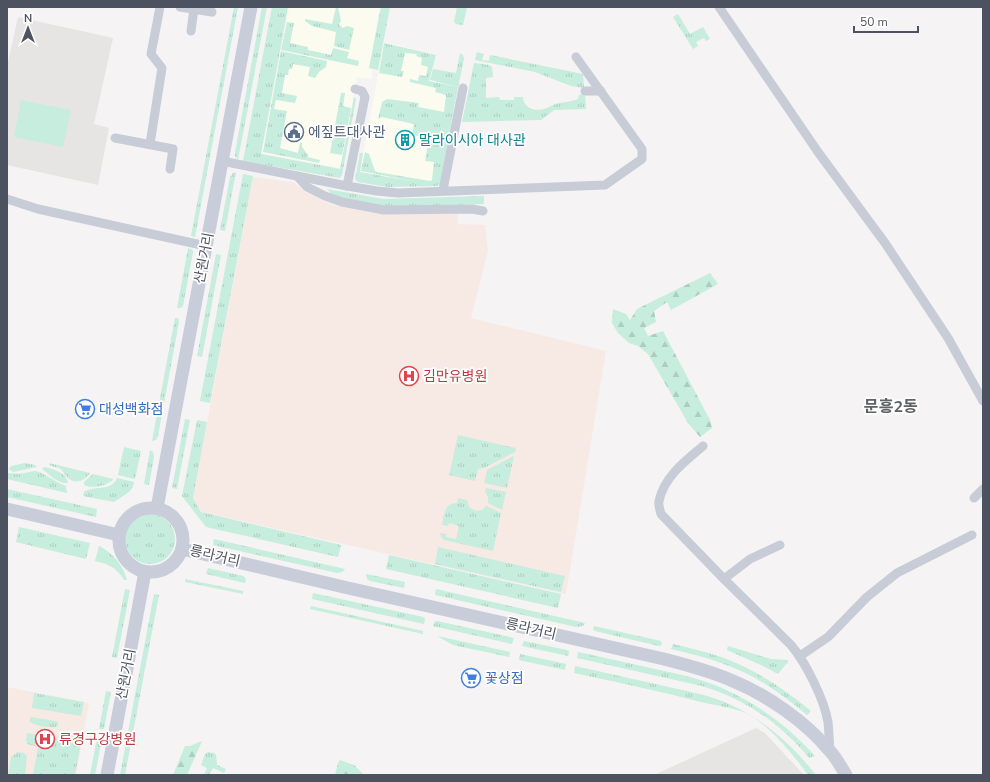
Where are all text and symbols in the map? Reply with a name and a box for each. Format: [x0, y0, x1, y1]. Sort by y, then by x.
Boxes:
north arrow [8, 8, 48, 48]
scale bar [854, 8, 918, 34]
text: N [24, 11, 32, 26]
text: 50 m [860, 14, 888, 30]
public building icon: 에짚트대사관 [283, 121, 305, 143]
place label: 에짚트대사관 [308, 123, 385, 142]
building icon: 말라이시아 대사관 [394, 129, 416, 151]
place label: 말라이시아 대사관 [419, 131, 526, 150]
street label: 산원거리 [190, 231, 218, 285]
hospital icon: 김만유병원 [398, 365, 420, 387]
place label: 김만유병원 [423, 367, 487, 386]
district label: 문흥2동 [864, 396, 918, 418]
supermarket icon: 대성백화점 [74, 398, 96, 420]
place label: 대성백화점 [99, 400, 163, 419]
street label: 릉라거리 [188, 541, 242, 571]
street label: 릉라거리 [504, 614, 558, 644]
street label: 산원거리 [112, 647, 140, 701]
supermarket icon: 꽃상점 [460, 667, 482, 689]
place label: 꽃상점 [485, 669, 524, 688]
hospital icon: 류경구강병원 [34, 728, 56, 750]
place label: 류경구강병원 [59, 730, 136, 749]

